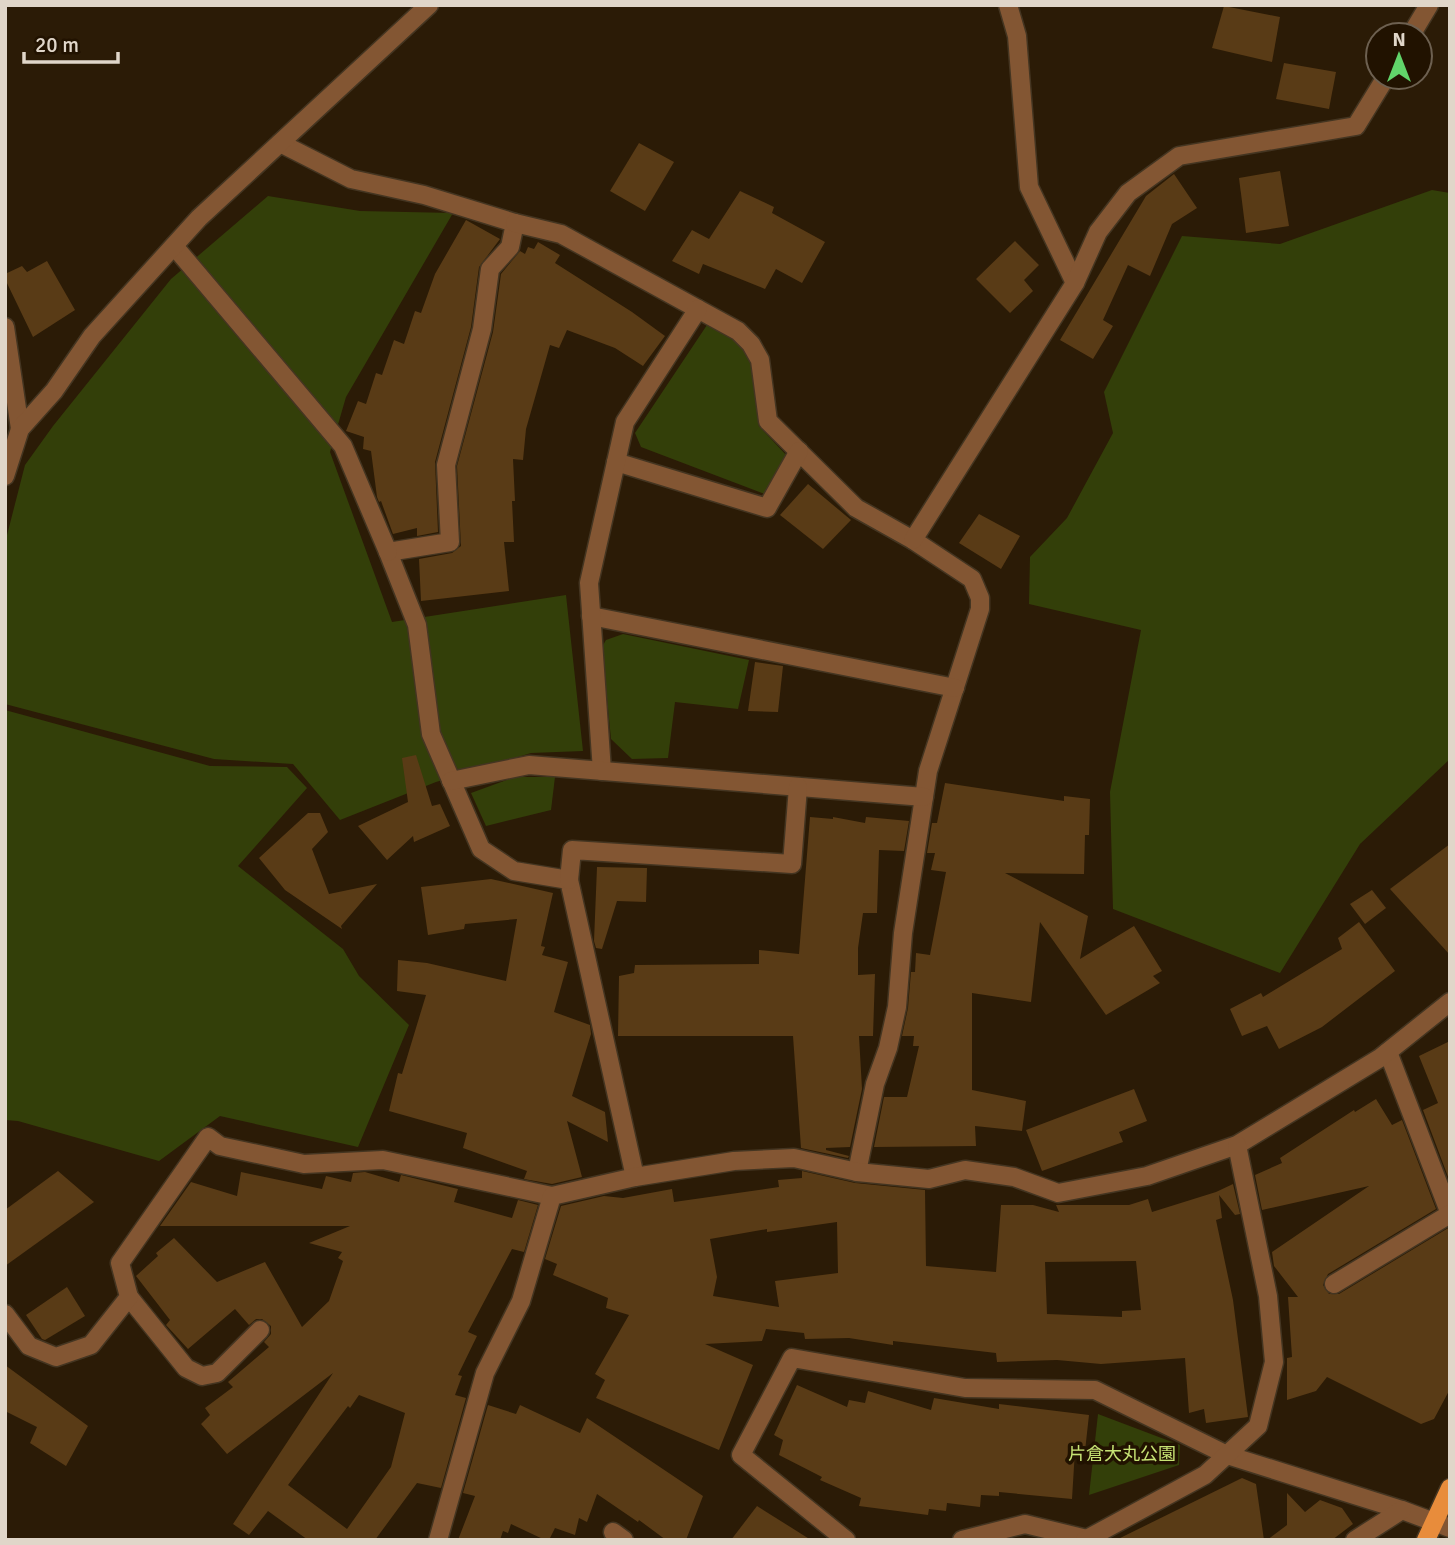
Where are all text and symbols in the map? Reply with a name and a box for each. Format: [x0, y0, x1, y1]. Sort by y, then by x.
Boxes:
scale bar [24, 21, 119, 65]
north arrow [1364, 21, 1434, 91]
text: N [1392, 28, 1406, 52]
text: 20 m [35, 32, 79, 58]
park label: 片倉大丸公園 [1068, 1443, 1176, 1465]

